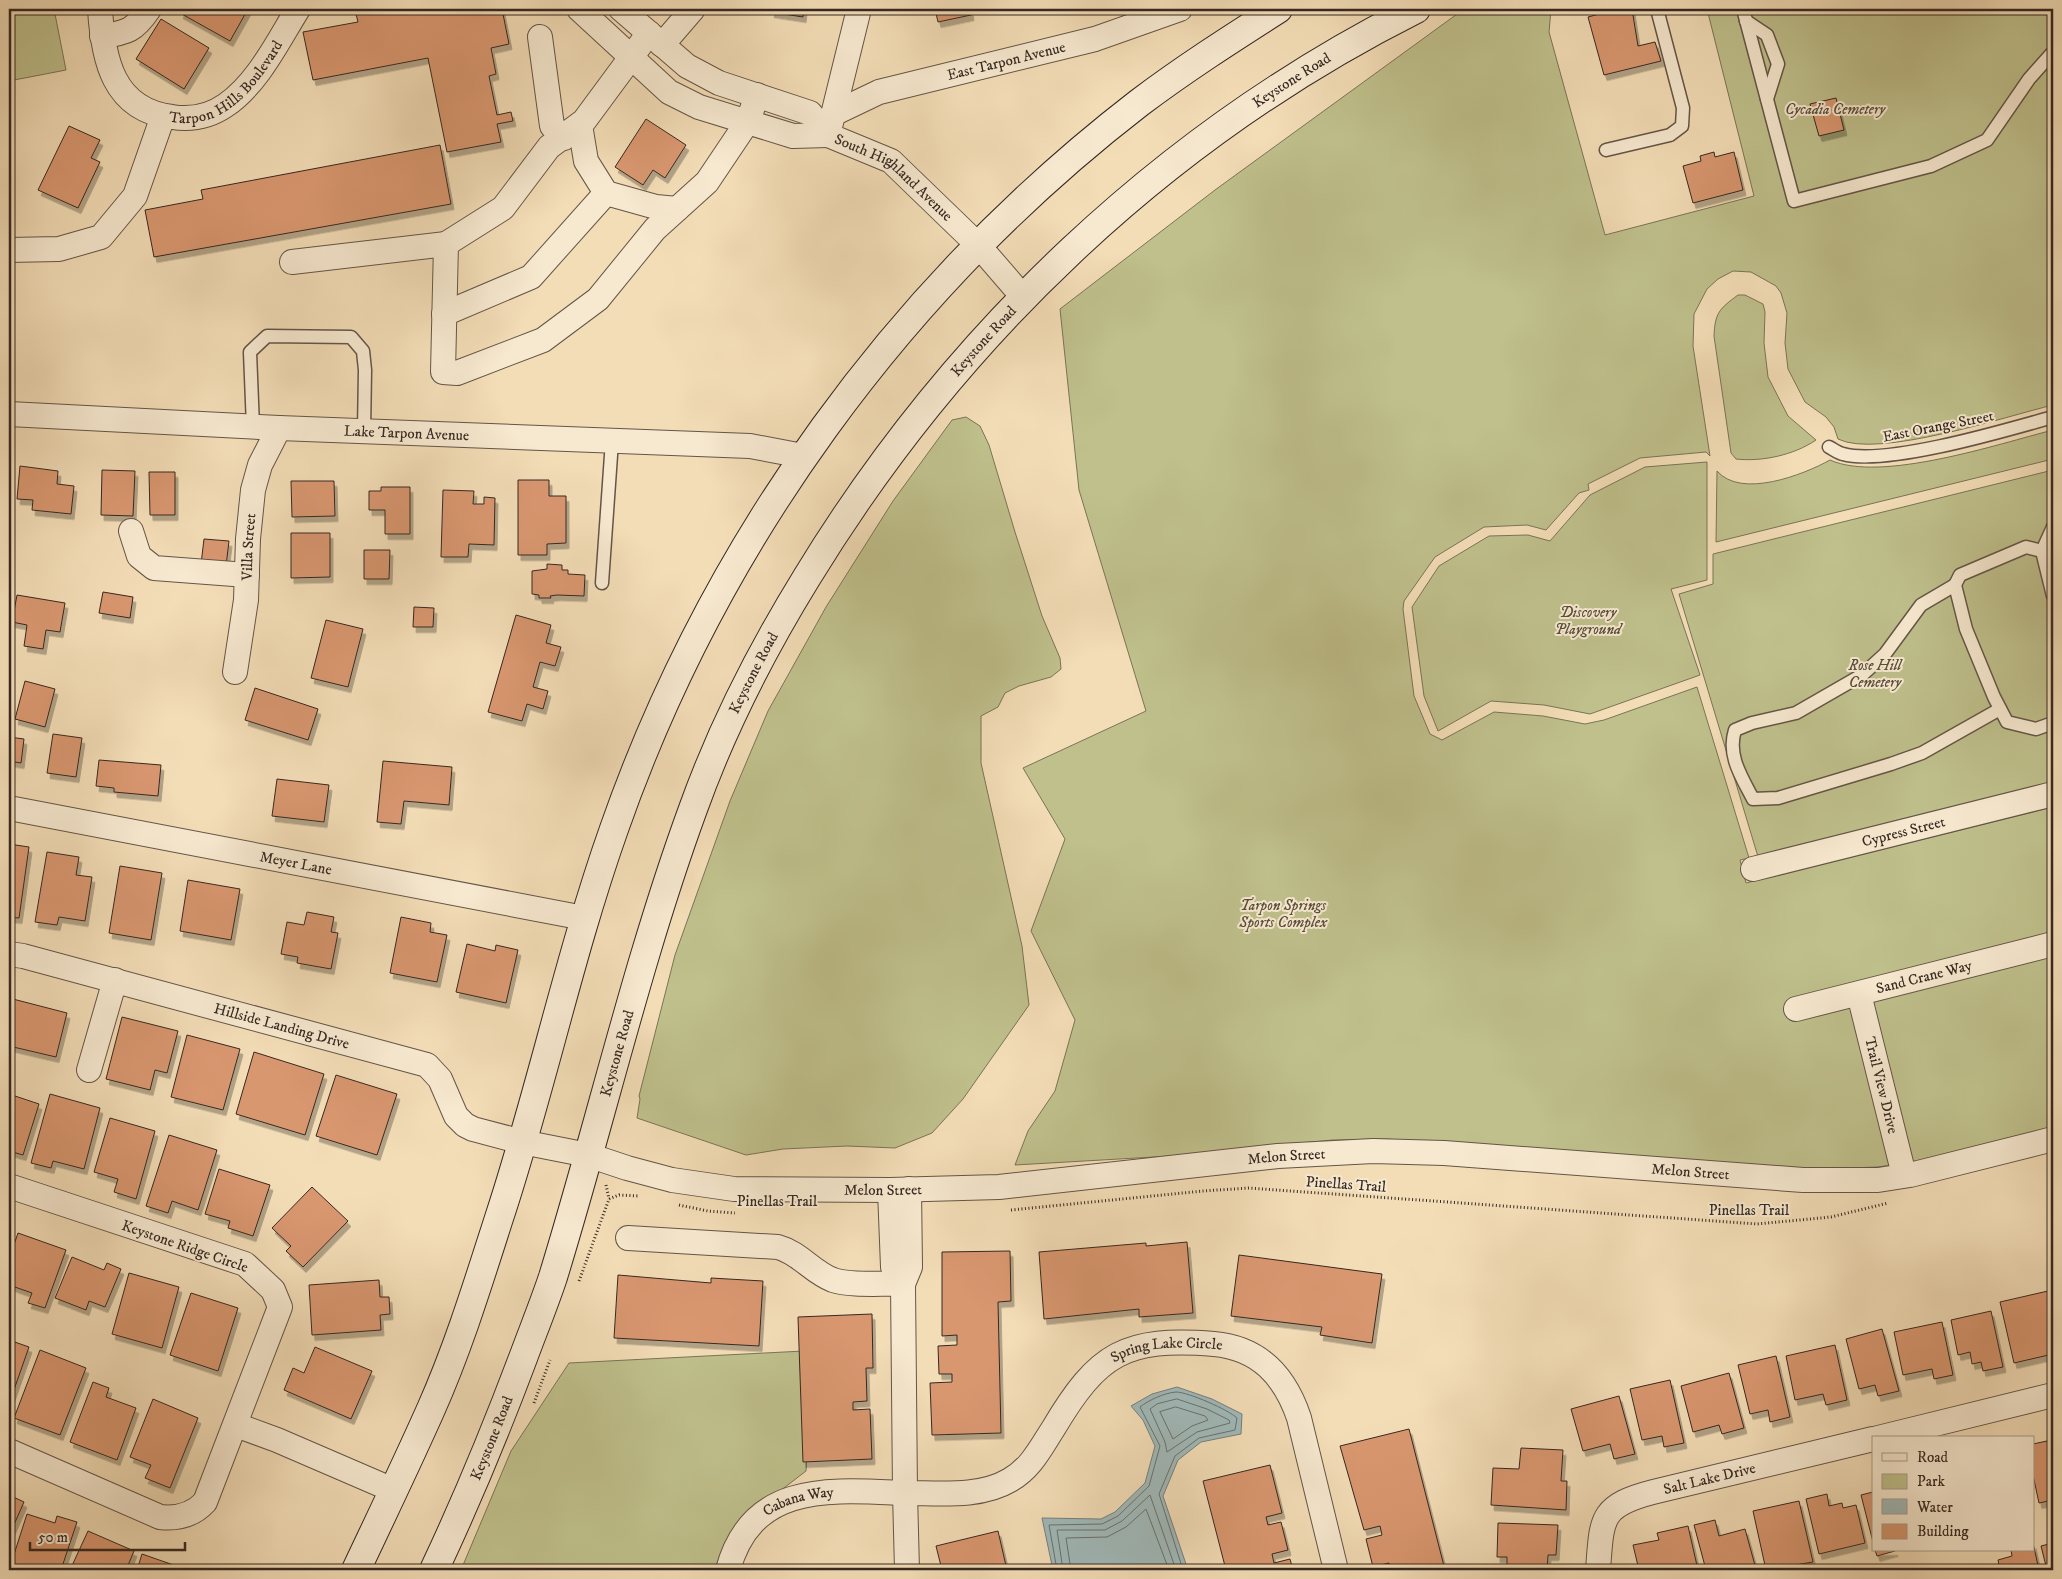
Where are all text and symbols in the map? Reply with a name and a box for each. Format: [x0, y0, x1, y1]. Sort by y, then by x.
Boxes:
street label: Tarpon Hills Boulevard [168, 37, 287, 128]
street label: East Tarpon Avenue [945, 38, 1067, 85]
street label: Keystone Road [1249, 48, 1335, 113]
park label: Cycadia Cemetery [1785, 100, 1886, 119]
street label: South Highland Avenue [831, 130, 957, 225]
street label: Keystone Road [947, 301, 1021, 381]
street label: East Orange Street [1881, 406, 1995, 447]
street label: Lake Tarpon Avenue [344, 421, 469, 445]
street label: Villa Street [238, 512, 261, 582]
park label: Discovery Playground [1555, 603, 1624, 639]
street label: Keystone Road [725, 629, 783, 717]
park label: Rose Hill Cemetery [1847, 656, 1904, 692]
street label: Cypress Street [1860, 812, 1947, 851]
street label: Meyer Lane [258, 847, 333, 880]
park label: Tarpon Springs Sports Complex [1238, 896, 1328, 932]
street label: Sand Crane Way [1874, 956, 1975, 998]
street label: Hillside Landing Drive [212, 999, 351, 1054]
street label: Keystone Road [596, 1007, 639, 1099]
street label: Trail View Drive [1860, 1035, 1902, 1136]
street label: Melon Street [1246, 1145, 1326, 1169]
street label: Melon Street [1651, 1160, 1730, 1184]
street label: Pinellas Trail [1305, 1172, 1387, 1197]
street label: Melon Street [844, 1180, 923, 1200]
street label: Pinellas Trail [737, 1192, 818, 1211]
street label: Pinellas Trail [1709, 1201, 1790, 1220]
street label: Keystone Ridge Circle [119, 1216, 251, 1277]
street label: Spring Lake Circle [1107, 1334, 1224, 1367]
street label: Keystone Road [466, 1393, 518, 1483]
legend [1872, 1436, 2034, 1552]
text: Road [1917, 1448, 1949, 1467]
street label: Salt Lake Drive [1662, 1459, 1758, 1499]
text: Park [1917, 1472, 1946, 1491]
street label: Cabana Way [759, 1483, 835, 1521]
text: Water [1916, 1498, 1953, 1517]
scale bar [30, 1519, 185, 1551]
text: Building [1917, 1522, 1969, 1541]
text: 50 m [38, 1528, 68, 1547]

